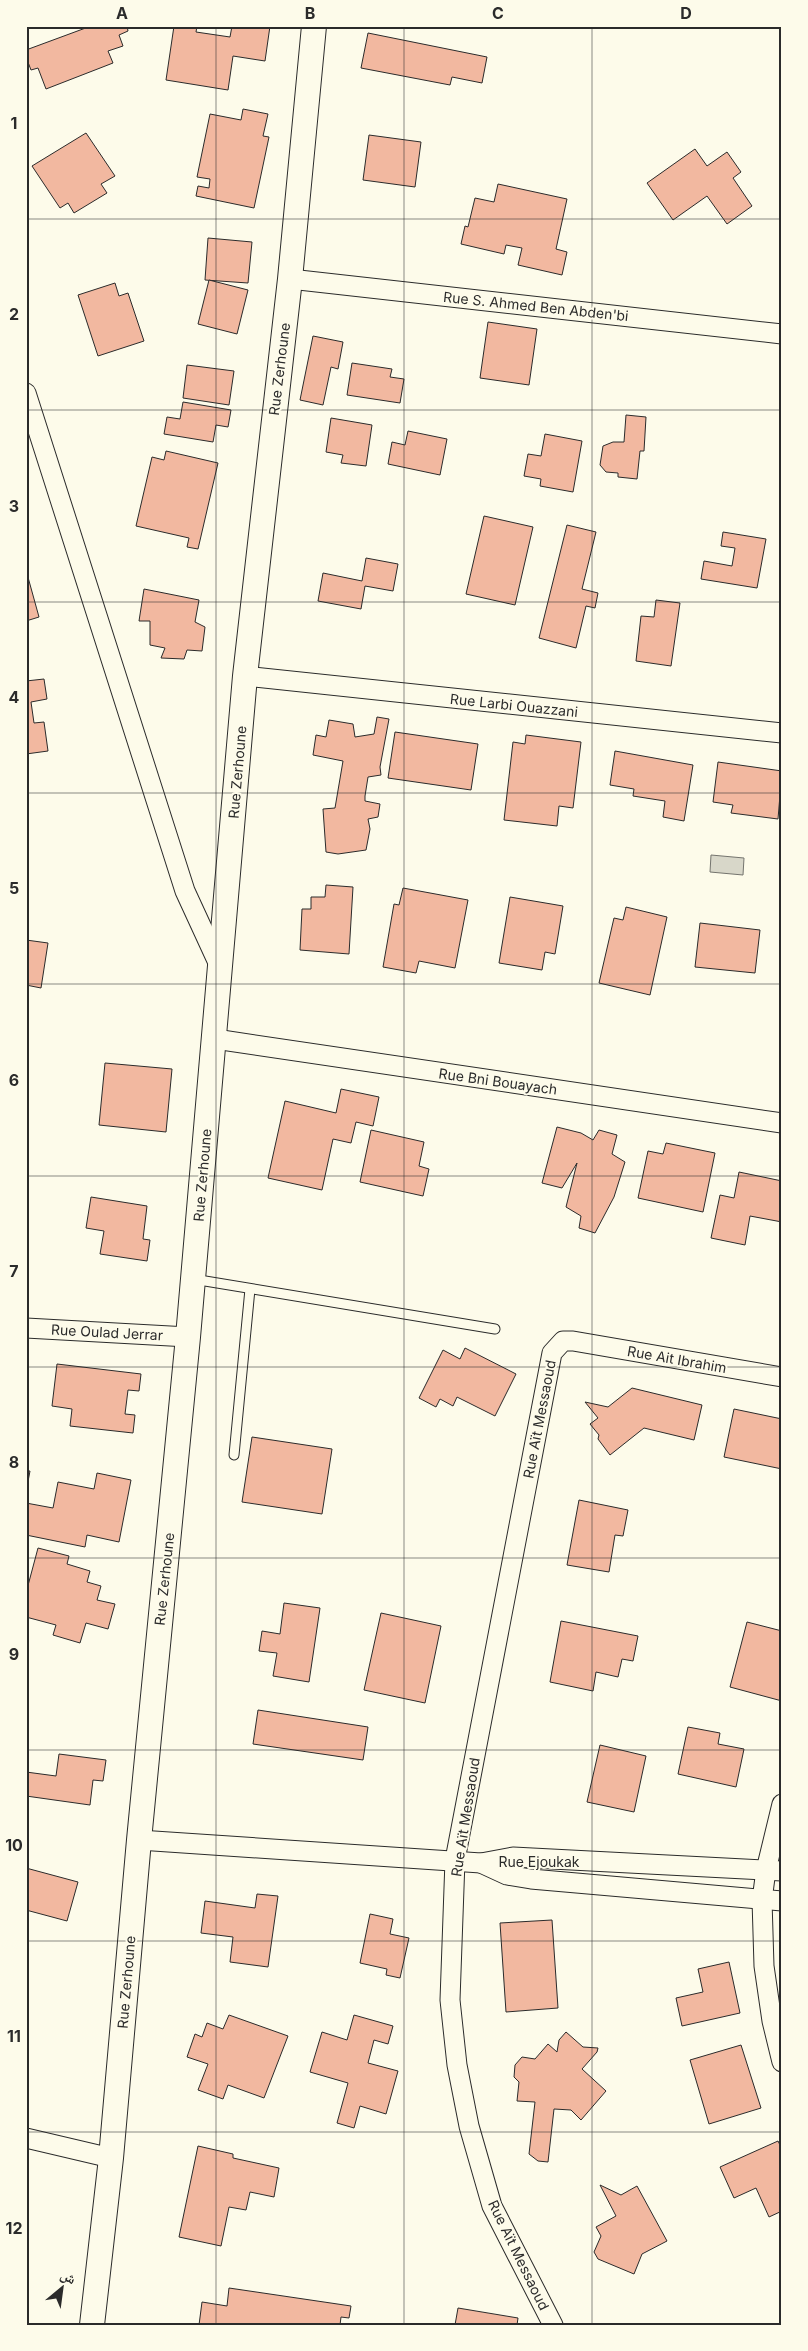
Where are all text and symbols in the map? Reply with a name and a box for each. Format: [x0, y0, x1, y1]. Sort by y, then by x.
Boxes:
text: A [116, 3, 128, 23]
text: B [305, 3, 315, 23]
text: C [492, 3, 504, 23]
text: D [680, 3, 692, 23]
text: 1 [11, 113, 17, 133]
street label: Rue S. Ahmed Ben Abden'bi [443, 288, 629, 324]
text: 2 [9, 304, 19, 324]
street label: Rue Zerhoune [265, 322, 293, 416]
text: 3 [9, 496, 19, 516]
text: 4 [9, 687, 20, 707]
street label: Rue Larbi Ouazzani [449, 690, 579, 720]
street label: Rue Zerhoune [224, 725, 250, 819]
text: 5 [9, 878, 19, 898]
street label: Rue Bni Bouayach [438, 1064, 558, 1098]
text: 6 [9, 1070, 19, 1090]
street label: Rue Zerhoune [189, 1128, 215, 1222]
text: 7 [9, 1261, 19, 1281]
street label: Rue Oulad Jerrar [51, 1321, 163, 1343]
street label: Rue Ait Ibrahim [626, 1342, 728, 1376]
street label: Rue Aït Messaoud [519, 1358, 559, 1480]
text: 8 [9, 1452, 19, 1472]
street label: Rue Zerhoune [151, 1532, 177, 1626]
text: 9 [9, 1644, 19, 1664]
street label: Rue Aït Messaoud [447, 1756, 483, 1878]
text: 10 [5, 1835, 23, 1855]
street label: Rue Ejoukak [498, 1853, 580, 1870]
street label: Rue Zerhoune [113, 1935, 139, 2029]
text: 11 [7, 2026, 21, 2046]
street label: Rue Aït Messaoud [485, 2197, 553, 2313]
text: 12 [6, 2218, 22, 2238]
north arrow [38, 2264, 88, 2314]
text: ش [57, 2265, 79, 2288]

